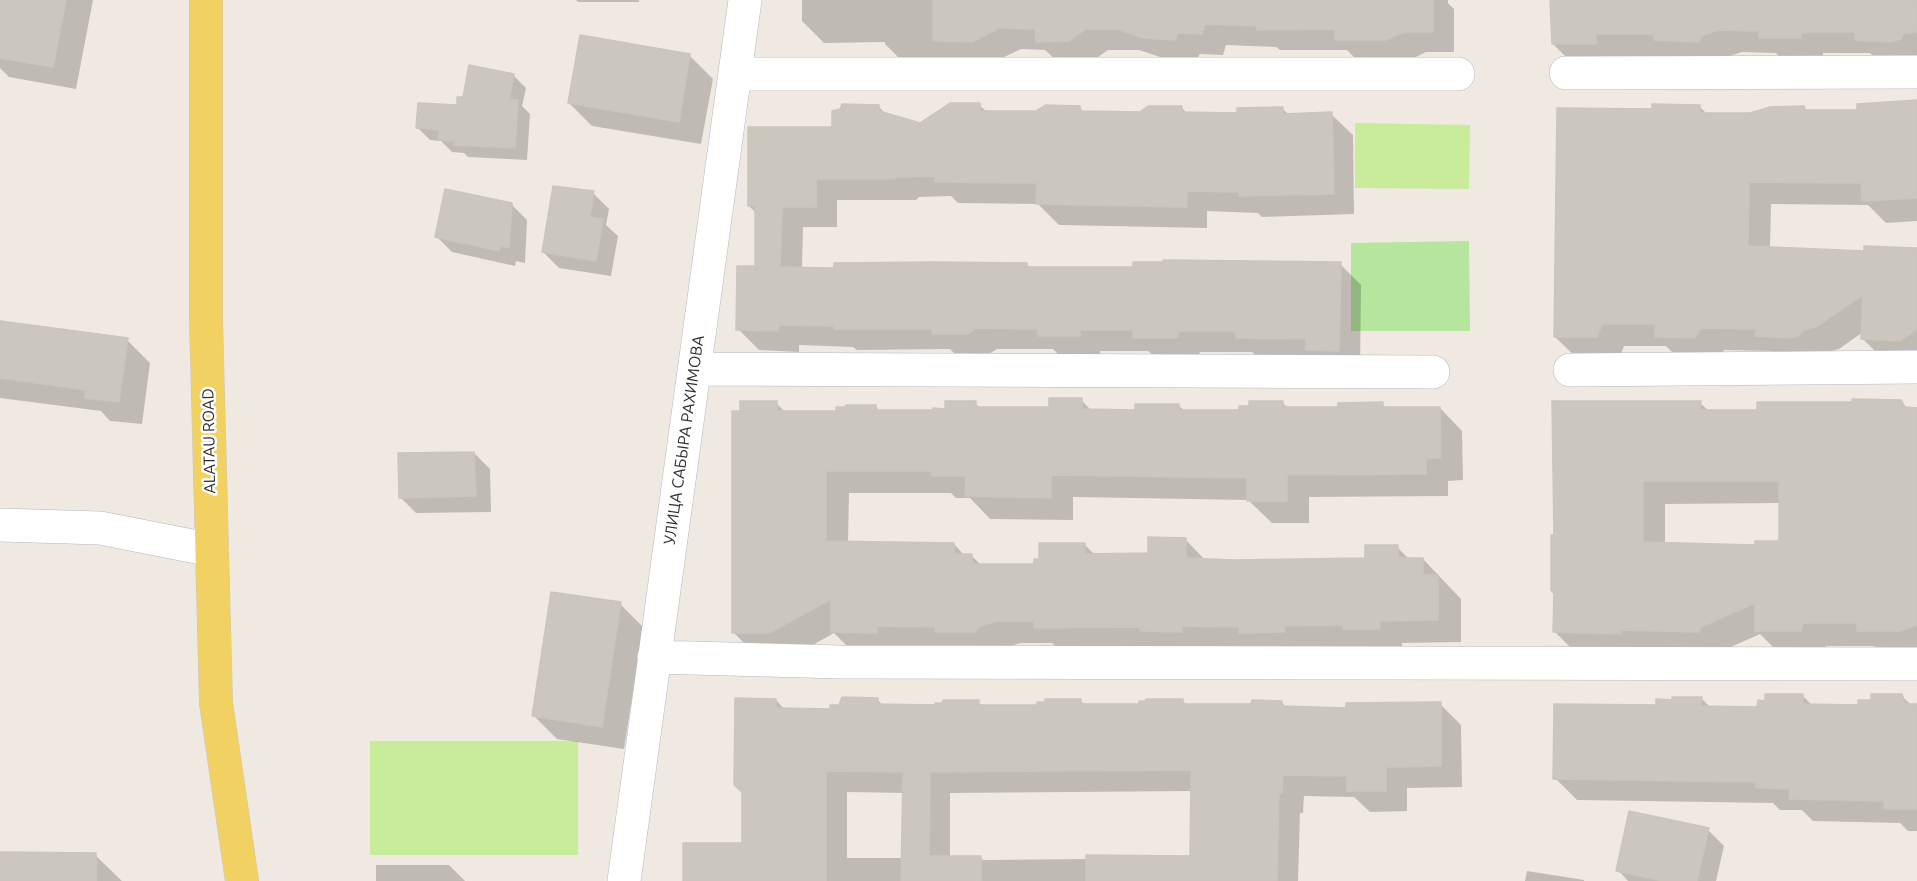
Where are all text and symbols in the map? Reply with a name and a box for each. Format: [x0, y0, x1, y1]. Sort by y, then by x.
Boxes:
street label: УЛИЦА САБЫРА РАХИМОВА [660, 334, 708, 546]
street label: ALATAU ROAD [198, 388, 220, 494]

